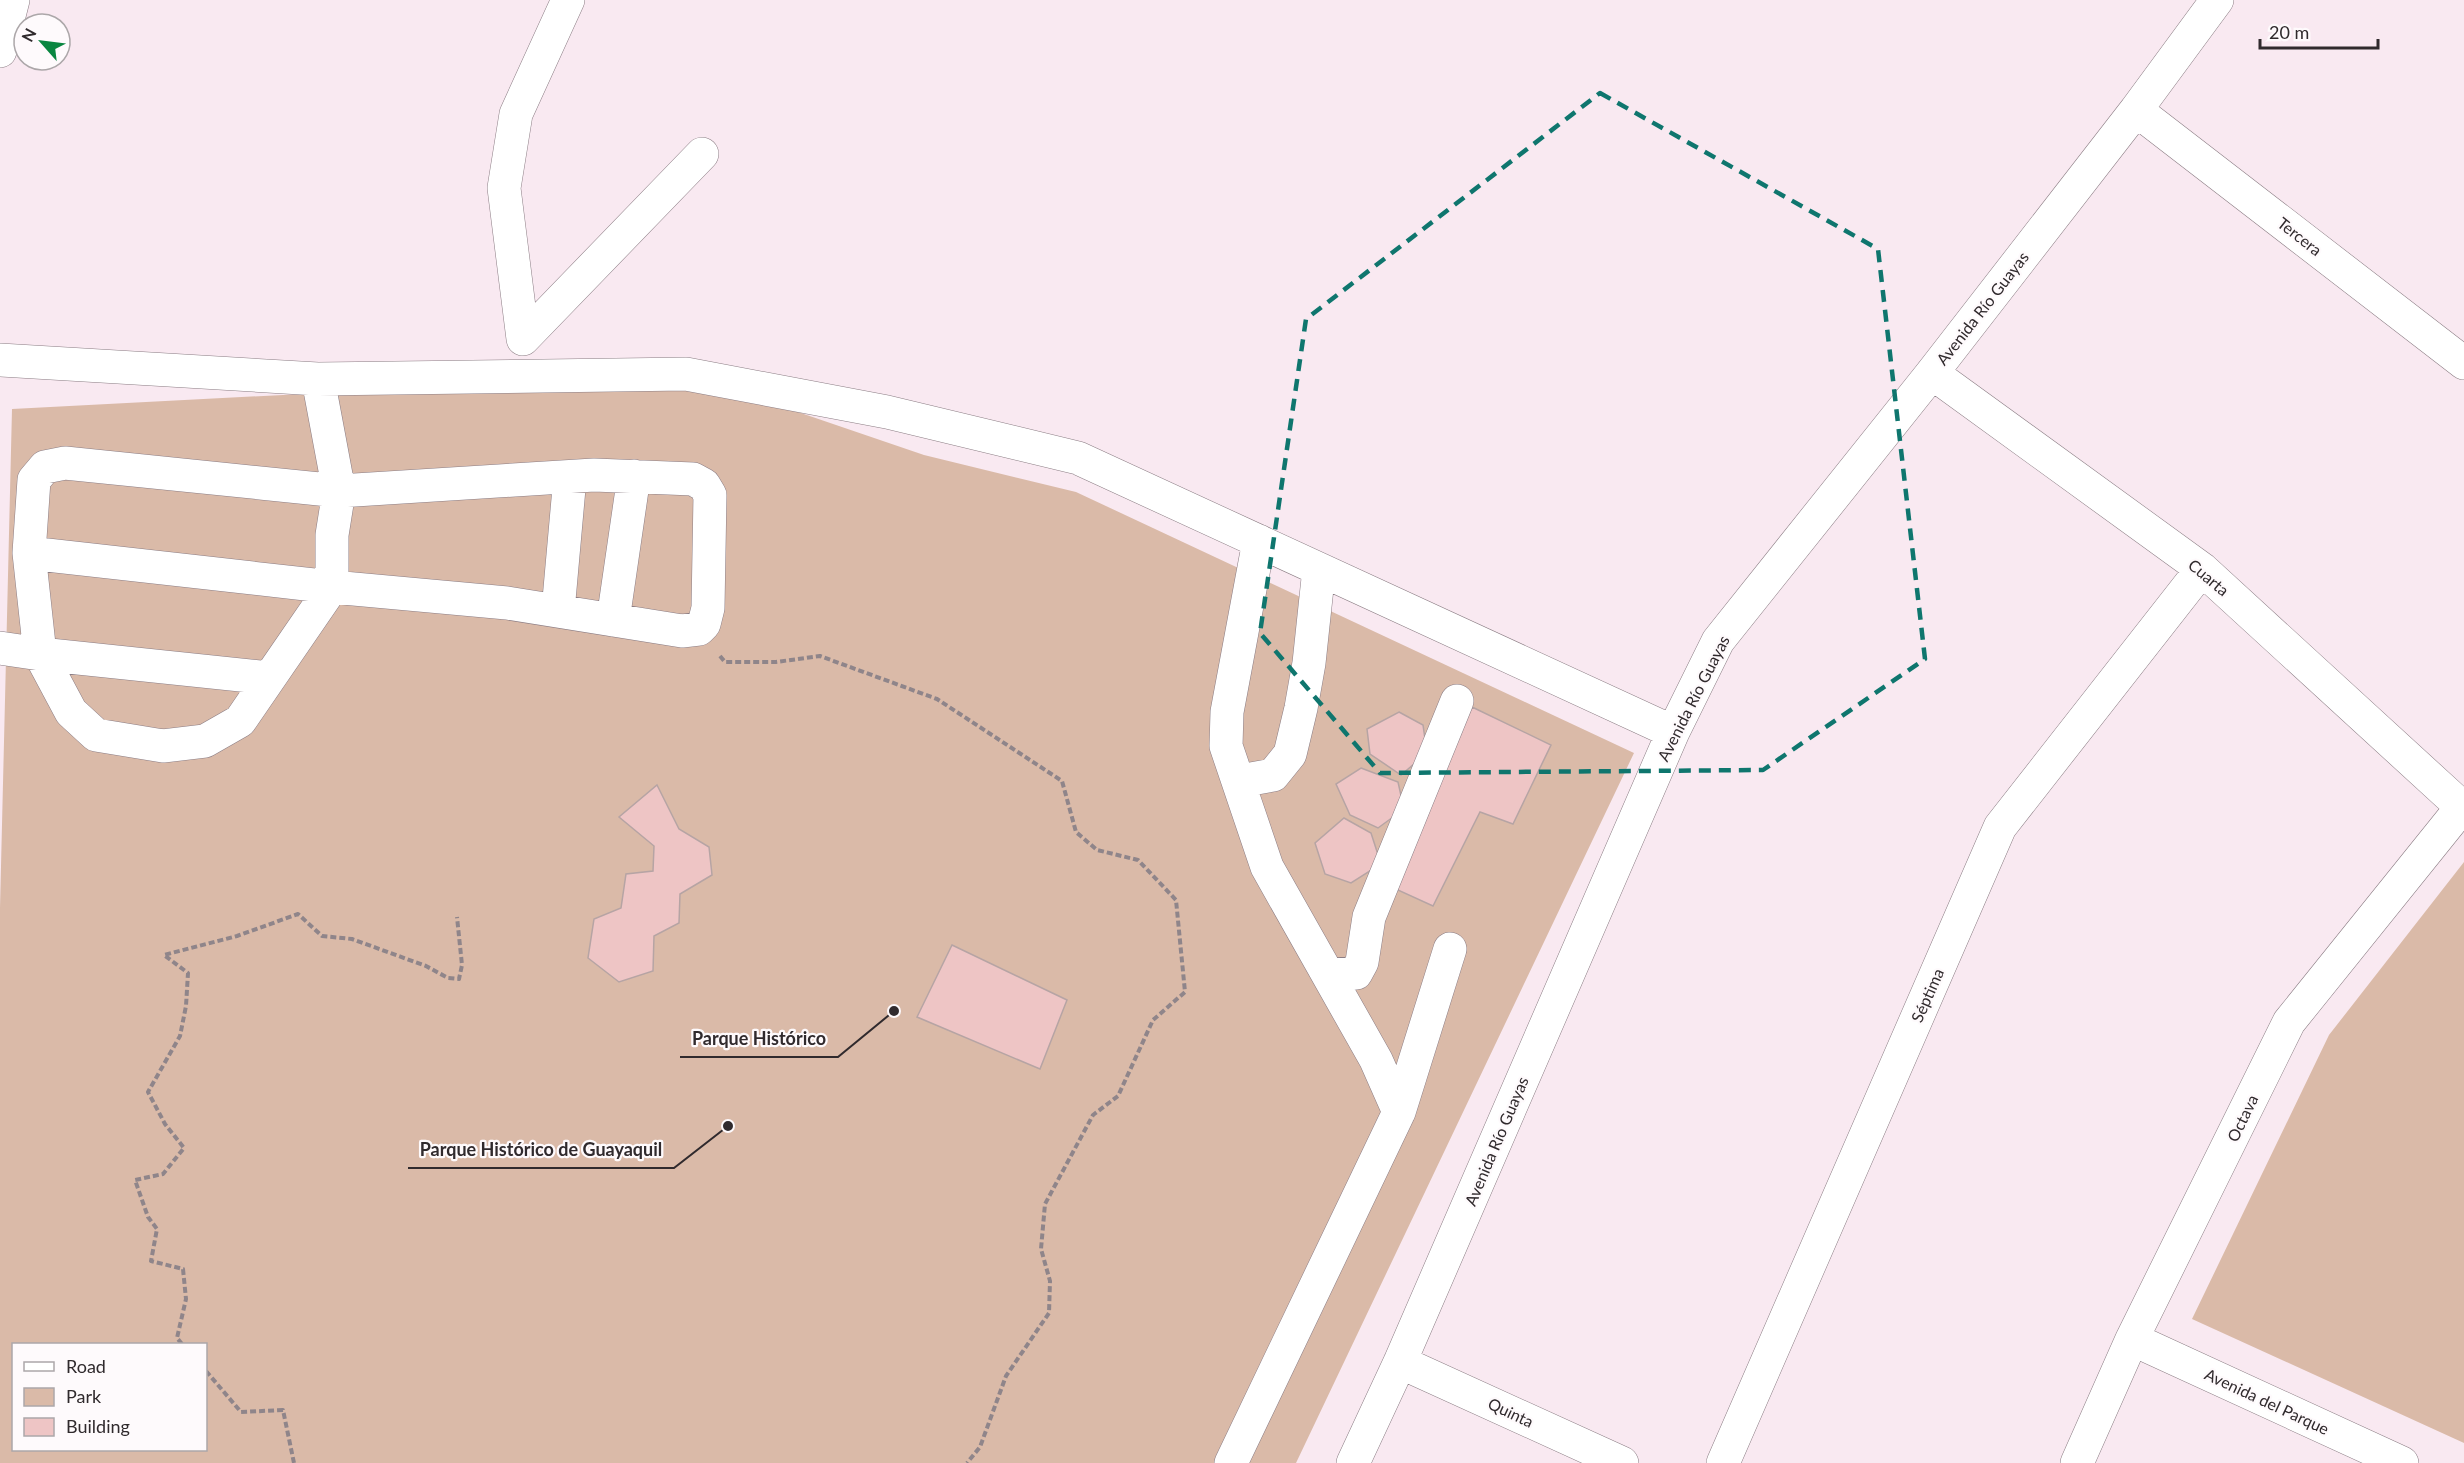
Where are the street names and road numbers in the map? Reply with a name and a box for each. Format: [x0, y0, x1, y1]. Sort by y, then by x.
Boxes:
street label: Tercera [2274, 213, 2326, 259]
street label: Avenida Río Guayas [1932, 248, 2032, 368]
street label: Cuarta [2185, 555, 2233, 599]
street label: Avenida Río Guayas [1653, 632, 1733, 764]
street label: Séptima [1907, 965, 1947, 1025]
street label: Avenida Río Guayas [1460, 1073, 1532, 1208]
street label: Octava [2223, 1091, 2261, 1145]
street label: Avenida del Parque [2202, 1364, 2332, 1438]
street label: Quinta [1485, 1393, 1537, 1431]

